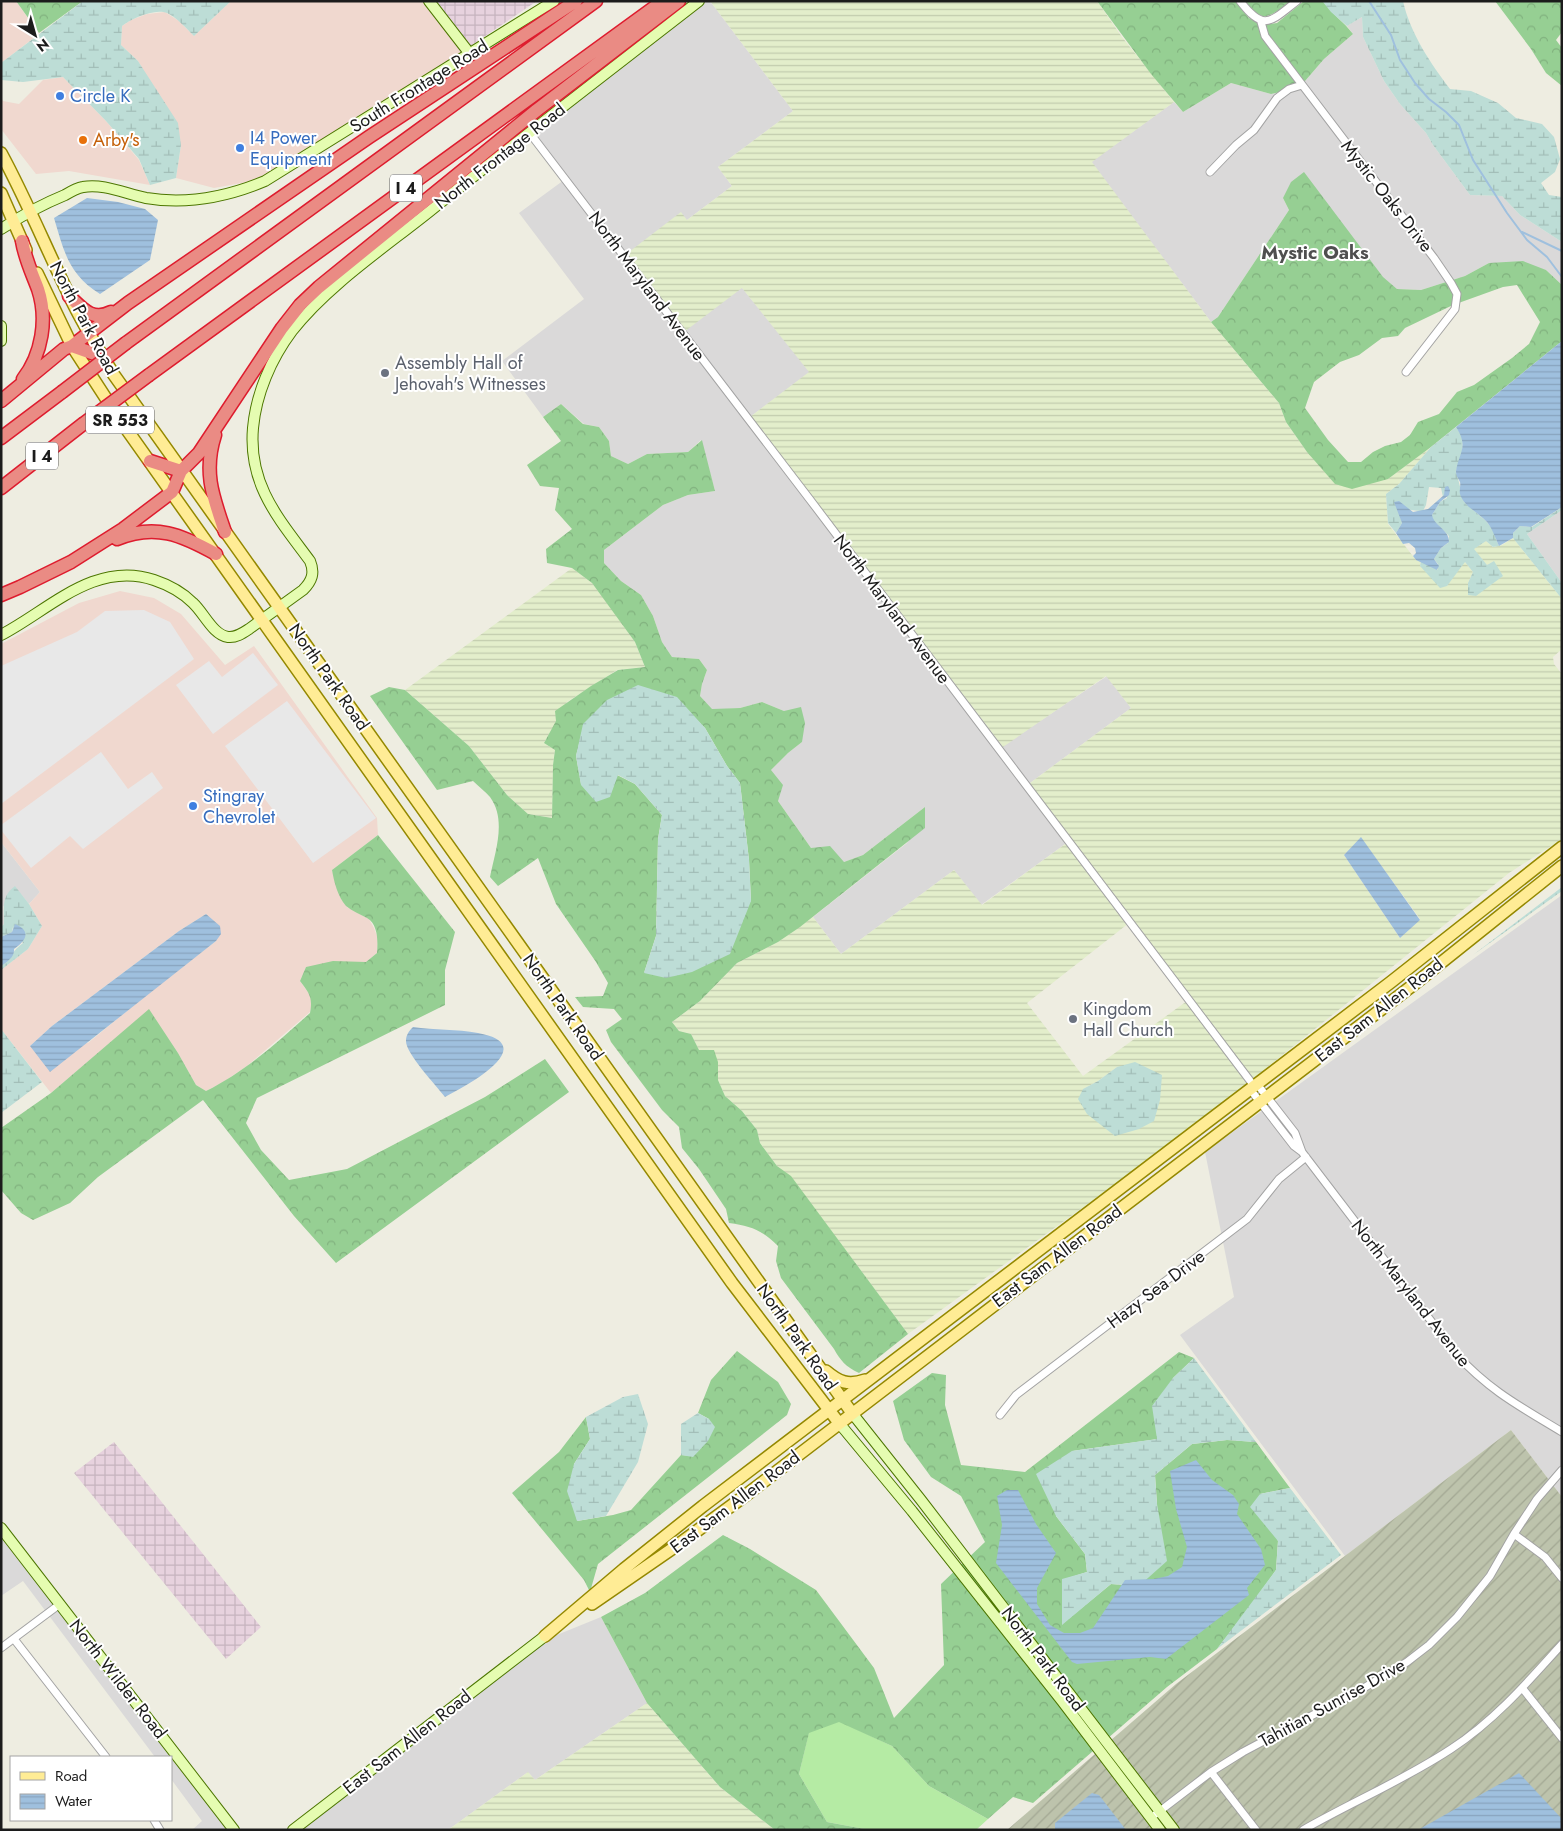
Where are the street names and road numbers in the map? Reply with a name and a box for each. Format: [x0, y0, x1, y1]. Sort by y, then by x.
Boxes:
street label: South Frontage Road [345, 33, 493, 139]
street label: North Frontage Road [429, 97, 571, 215]
street label: Mystic Oaks Drive [1335, 134, 1439, 258]
road number: I 4 [390, 174, 422, 202]
street label: North Maryland Avenue [582, 206, 712, 366]
street label: North Park Road [43, 257, 125, 379]
road number: SR 553 [86, 406, 154, 434]
road number: I 4 [26, 442, 58, 470]
street label: North Maryland Avenue [827, 529, 957, 689]
street label: North Park Road [282, 618, 376, 736]
street label: North Park Road [516, 948, 610, 1066]
street label: East Sam Allen Road [1309, 952, 1449, 1068]
street label: East Sam Allen Road [987, 1198, 1127, 1314]
street label: North Maryland Avenue [1345, 1214, 1477, 1372]
street label: Hazy Sea Drive [1102, 1244, 1210, 1334]
street label: North Park Road [750, 1278, 844, 1396]
street label: East Sam Allen Road [665, 1444, 805, 1560]
street label: North Park Road [995, 1601, 1091, 1717]
street label: North Wilder Road [63, 1614, 173, 1744]
street label: Tahitian Sunrise Drive [1254, 1652, 1410, 1754]
street label: East Sam Allen Road [337, 1684, 477, 1800]

